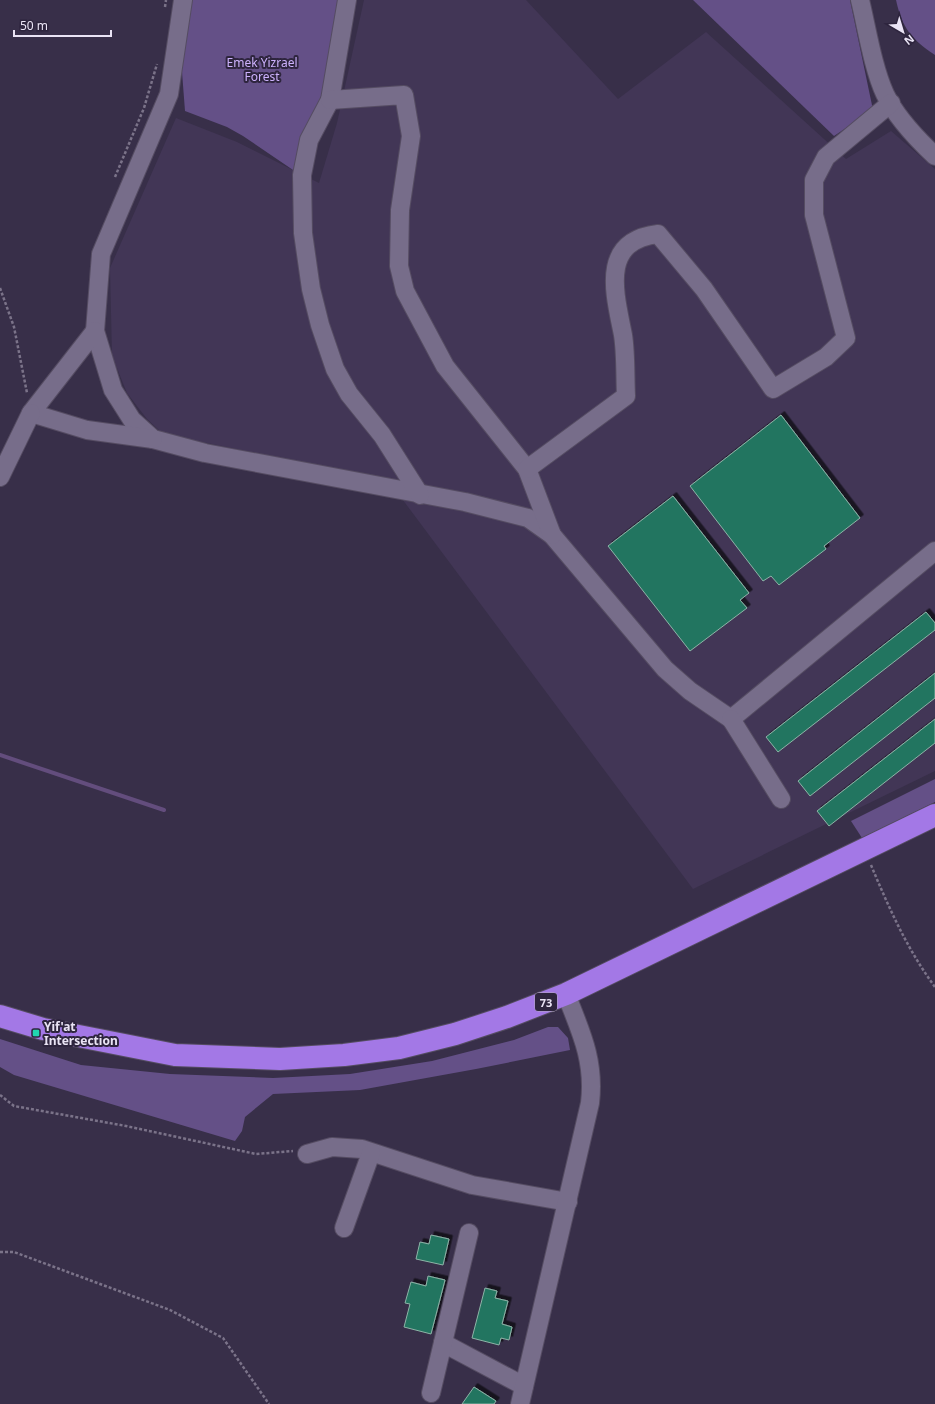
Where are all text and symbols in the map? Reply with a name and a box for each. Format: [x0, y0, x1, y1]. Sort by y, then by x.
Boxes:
scale bar [14, 12, 111, 38]
north arrow [883, 12, 923, 52]
text: 50 m [20, 17, 48, 34]
text: N [901, 32, 918, 49]
park label: Emek Yizrael Forest [226, 54, 298, 85]
road number: 73 [535, 993, 557, 1011]
place label: Yif'at Intersection [44, 1018, 118, 1049]
marker: Yif'at Intersection [31, 1028, 41, 1038]

